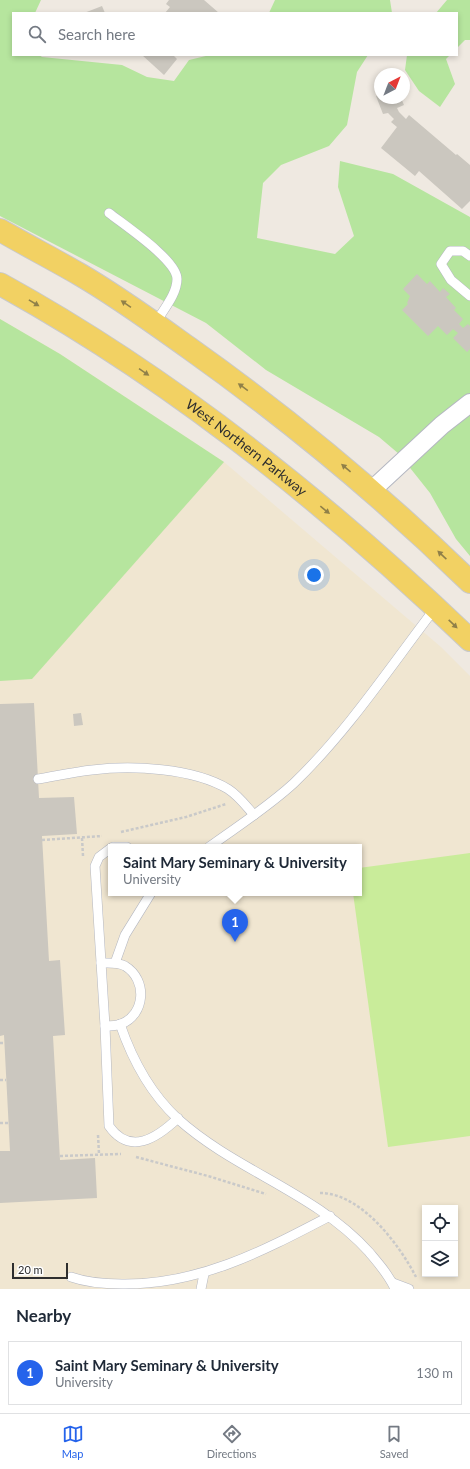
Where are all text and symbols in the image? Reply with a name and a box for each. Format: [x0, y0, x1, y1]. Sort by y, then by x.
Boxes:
search box [12, 12, 458, 56]
icon: search [26, 23, 48, 45]
text: Search here [58, 25, 135, 43]
north arrow [374, 68, 410, 104]
one-way arrow [28, 299, 40, 306]
one-way arrow [120, 301, 132, 308]
one-way arrow [139, 368, 149, 376]
one-way arrow [238, 383, 249, 392]
street label: West Northern Parkway [183, 395, 311, 500]
one-way arrow [340, 463, 351, 472]
one-way arrow [320, 506, 331, 514]
one-way arrow [437, 550, 447, 560]
your location [304, 565, 324, 585]
one-way arrow [448, 619, 458, 629]
popup [108, 844, 362, 896]
text: Saint Mary Seminary & University [123, 853, 347, 871]
text: University [123, 871, 181, 887]
pin: 1 [222, 909, 248, 942]
map controls [422, 1205, 458, 1277]
button: locate [422, 1205, 458, 1241]
button: layers [422, 1241, 458, 1277]
scale bar [12, 1261, 68, 1280]
text: 20 m [18, 1263, 43, 1276]
text: Nearby [16, 1305, 71, 1326]
text: Saint Mary Seminary & University [55, 1356, 279, 1374]
text: 1 [26, 1365, 34, 1381]
text: 130 m [416, 1365, 453, 1381]
text: University [55, 1374, 113, 1390]
tab: Map [62, 1423, 84, 1460]
tab: Directions [207, 1423, 256, 1460]
tab: Saved [380, 1423, 408, 1460]

